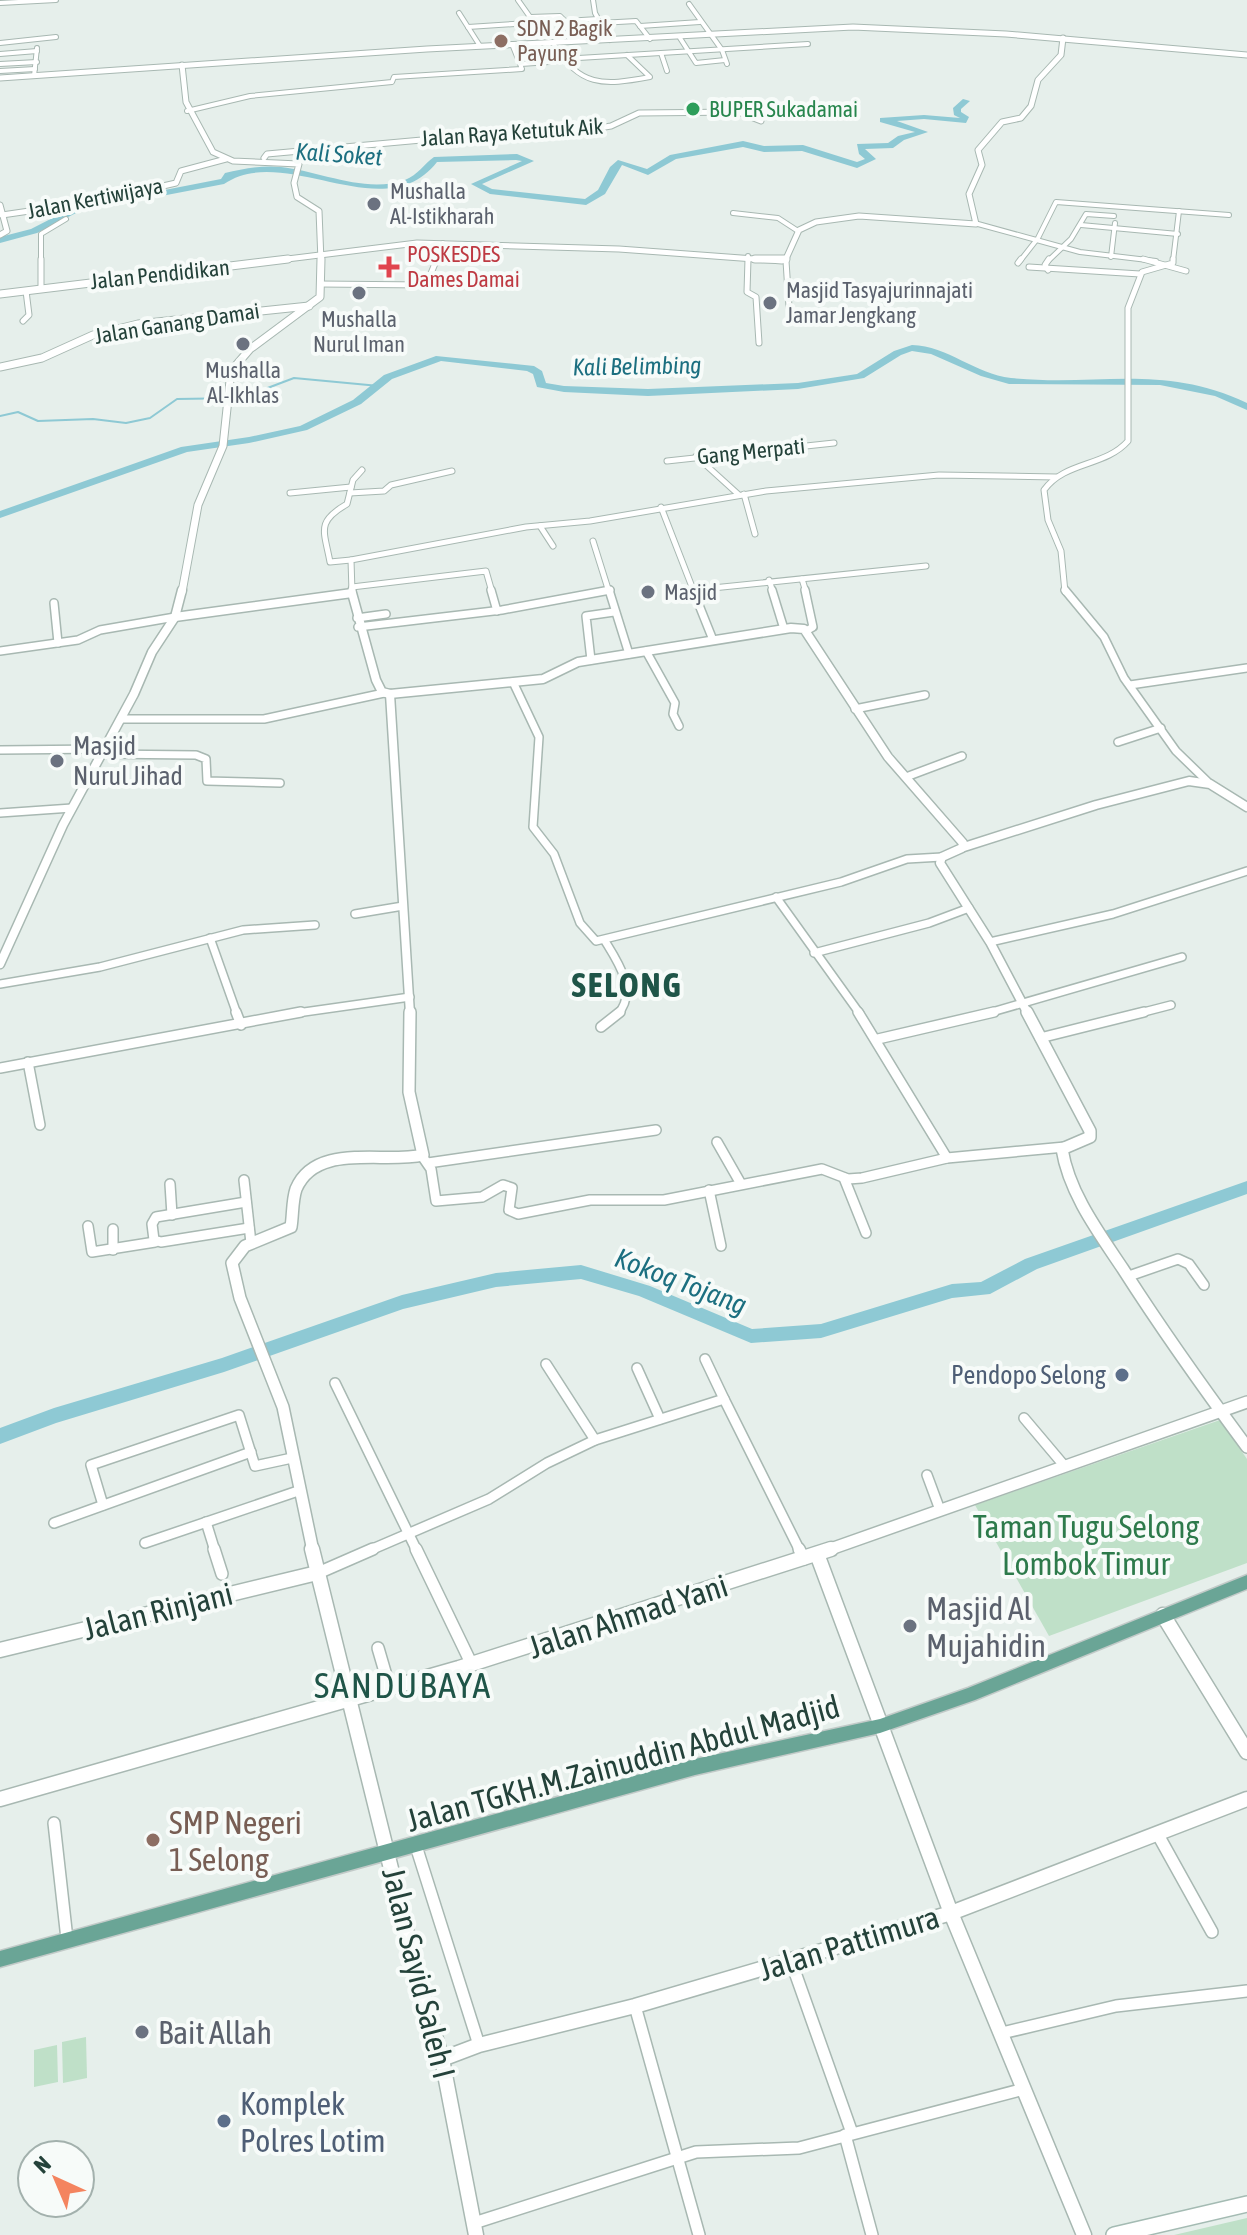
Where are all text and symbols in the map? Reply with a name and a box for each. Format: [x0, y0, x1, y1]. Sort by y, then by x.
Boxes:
place label: SDN 2 Bagik Payung [517, 15, 613, 66]
marker: SDN 2 Bagik Payung [492, 32, 510, 50]
place label: BUPER Sukadamai [709, 96, 858, 122]
marker: BUPER Sukadamai [684, 100, 702, 118]
street label: Jalan Raya Ketutuk Aik [420, 113, 604, 151]
water label: Kali Soket [295, 138, 383, 171]
street label: Jalan Kertiwijaya [25, 172, 165, 224]
place label: Mushalla Al-Istikharah [390, 178, 494, 229]
marker: Mushalla Al-Istikharah [365, 195, 383, 213]
place label: POSKESDES Dames Damai [407, 241, 520, 292]
street label: Jalan Pendidikan [89, 254, 231, 294]
marker: POSKESDES Dames Damai [378, 256, 400, 278]
place label: Masjid Tasyajurinnajati Jamar Jengkang [786, 277, 973, 328]
marker: Mushalla Nurul Iman [350, 284, 368, 302]
marker: Masjid Tasyajurinnajati Jamar Jengkang [761, 294, 779, 312]
street label: Jalan Ganang Damai [93, 297, 261, 349]
place label: Mushalla Nurul Iman [313, 306, 405, 357]
marker: Mushalla Al-Ikhlas [234, 335, 252, 353]
water label: Kali Belimbing [572, 351, 702, 381]
place label: Mushalla Al-Ikhlas [205, 357, 281, 408]
street label: Gang Merpati [696, 432, 806, 470]
place label: Masjid [664, 579, 717, 605]
marker: Masjid [639, 583, 657, 601]
place label: Masjid Nurul Jihad [73, 731, 183, 791]
marker: Masjid Nurul Jihad [48, 752, 66, 770]
district label: SELONG [571, 965, 683, 1004]
water label: Kokoq Tojang [611, 1241, 751, 1321]
place label: Pendopo Selong [951, 1360, 1107, 1390]
marker: Pendopo Selong [1113, 1366, 1131, 1384]
park label: Taman Tugu Selong Lombok Timur [973, 1508, 1199, 1582]
street label: Jalan Ahmad Yani [524, 1566, 732, 1666]
street label: Jalan Rinjani [80, 1575, 236, 1647]
place label: Masjid Al Mujahidin [926, 1590, 1046, 1664]
marker: Masjid Al Mujahidin [901, 1617, 919, 1635]
district label: SANDUBAYA [314, 1664, 492, 1706]
street label: Jalan TGKH.M.Zainuddin Abdul Madjid [402, 1687, 844, 1839]
place label: SMP Negeri 1 Selong [169, 1804, 302, 1878]
marker: SMP Negeri 1 Selong [144, 1831, 162, 1849]
street label: Jalan Sayid Saleh I [375, 1864, 463, 2082]
street label: Jalan Pattimura [755, 1898, 943, 1988]
place label: Bait Allah [158, 2014, 272, 2051]
marker: Bait Allah [133, 2023, 151, 2041]
place label: Komplek Polres Lotim [240, 2085, 386, 2159]
marker: Komplek Polres Lotim [215, 2112, 233, 2130]
north arrow [16, 2139, 96, 2219]
text: N [28, 2151, 56, 2178]

